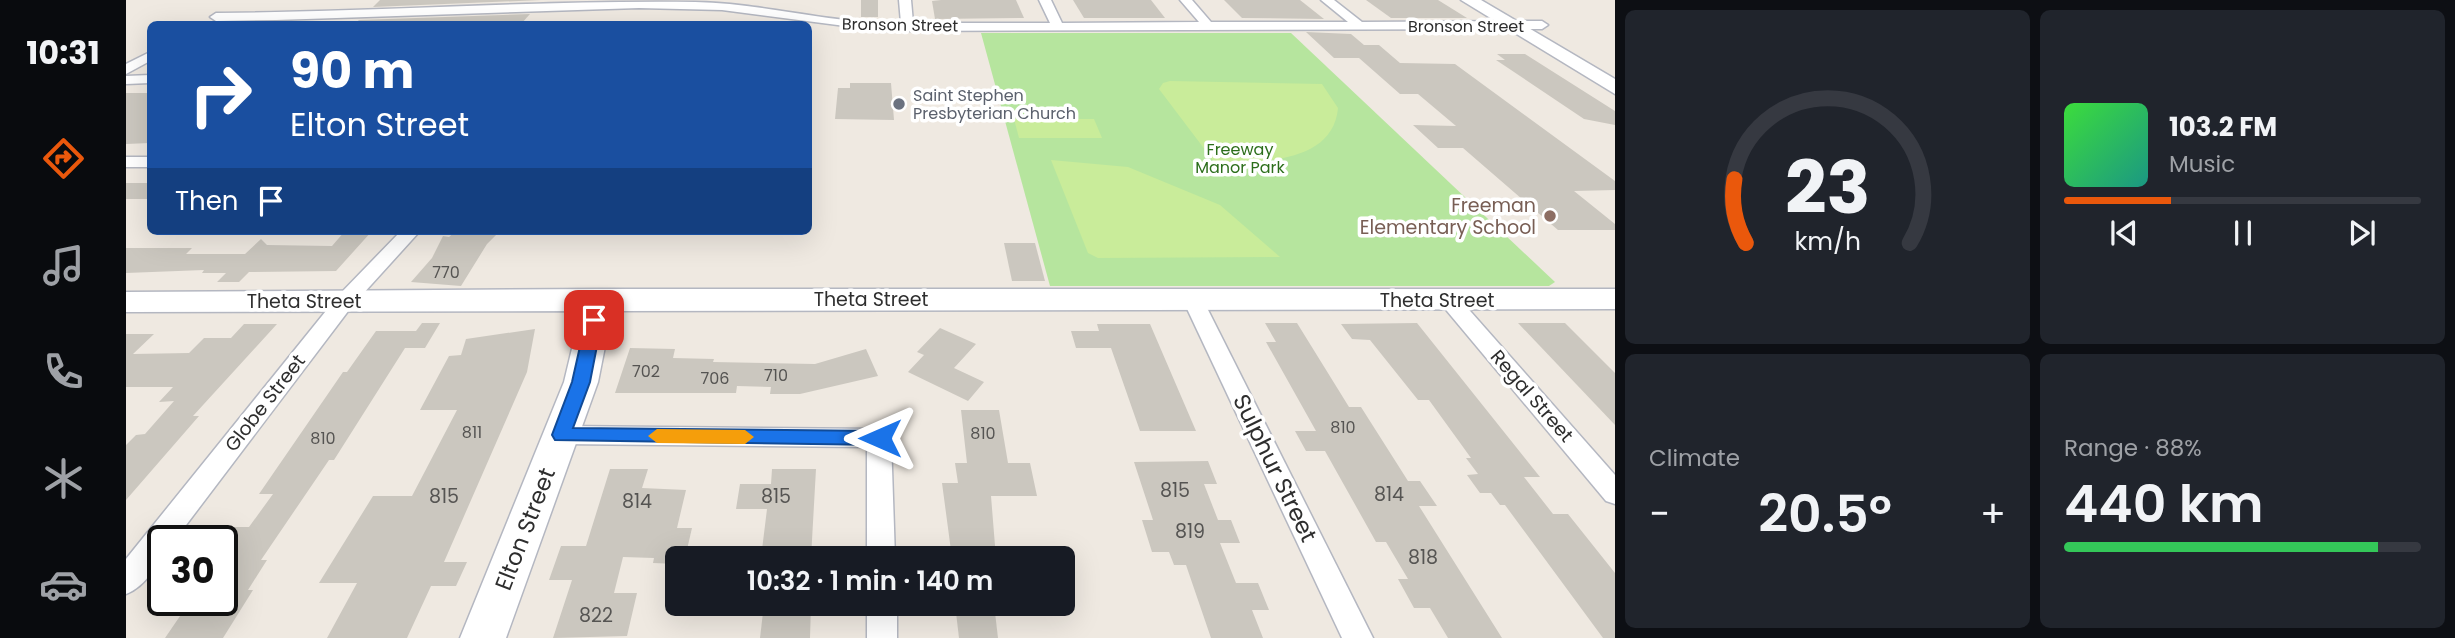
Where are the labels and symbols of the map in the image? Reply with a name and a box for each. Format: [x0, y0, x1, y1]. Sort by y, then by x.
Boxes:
street label: Bronson Street [842, 12, 958, 38]
street label: Bronson Street [1408, 15, 1524, 38]
place label: Saint Stephen Presbyterian Church [913, 84, 1076, 125]
marker: Saint Stephen Presbyterian Church [891, 96, 907, 112]
park label: Freeway Manor Park [1195, 138, 1286, 179]
place label: Freeman Elementary School [1360, 192, 1536, 241]
marker: Freeman Elementary School [1542, 208, 1558, 224]
house number: 770 [432, 261, 460, 284]
street label: Theta Street [814, 286, 928, 313]
street label: Theta Street [1380, 287, 1494, 314]
street label: Theta Street [247, 288, 361, 315]
pin [564, 290, 624, 350]
street label: Regal Street [1484, 344, 1580, 448]
street label: Globe Street [218, 349, 312, 457]
house number: 702 [632, 360, 660, 383]
house number: 710 [764, 364, 788, 387]
house number: 706 [701, 367, 729, 390]
street label: Sulphur Street [1225, 389, 1325, 547]
position arrow [843, 401, 917, 475]
house number: 810 [1330, 416, 1356, 439]
house number: 811 [462, 421, 482, 444]
house number: 810 [970, 422, 996, 445]
house number: 810 [310, 427, 336, 450]
street label: Elton Street [487, 463, 563, 595]
house number: 815 [1160, 477, 1190, 504]
house number: 814 [1374, 481, 1404, 508]
house number: 815 [429, 483, 459, 510]
house number: 815 [761, 483, 791, 510]
house number: 814 [622, 488, 652, 515]
house number: 819 [1175, 518, 1205, 545]
speed limit sign: 30 [147, 525, 238, 616]
house number: 818 [1408, 544, 1438, 571]
house number: 822 [579, 602, 613, 629]

